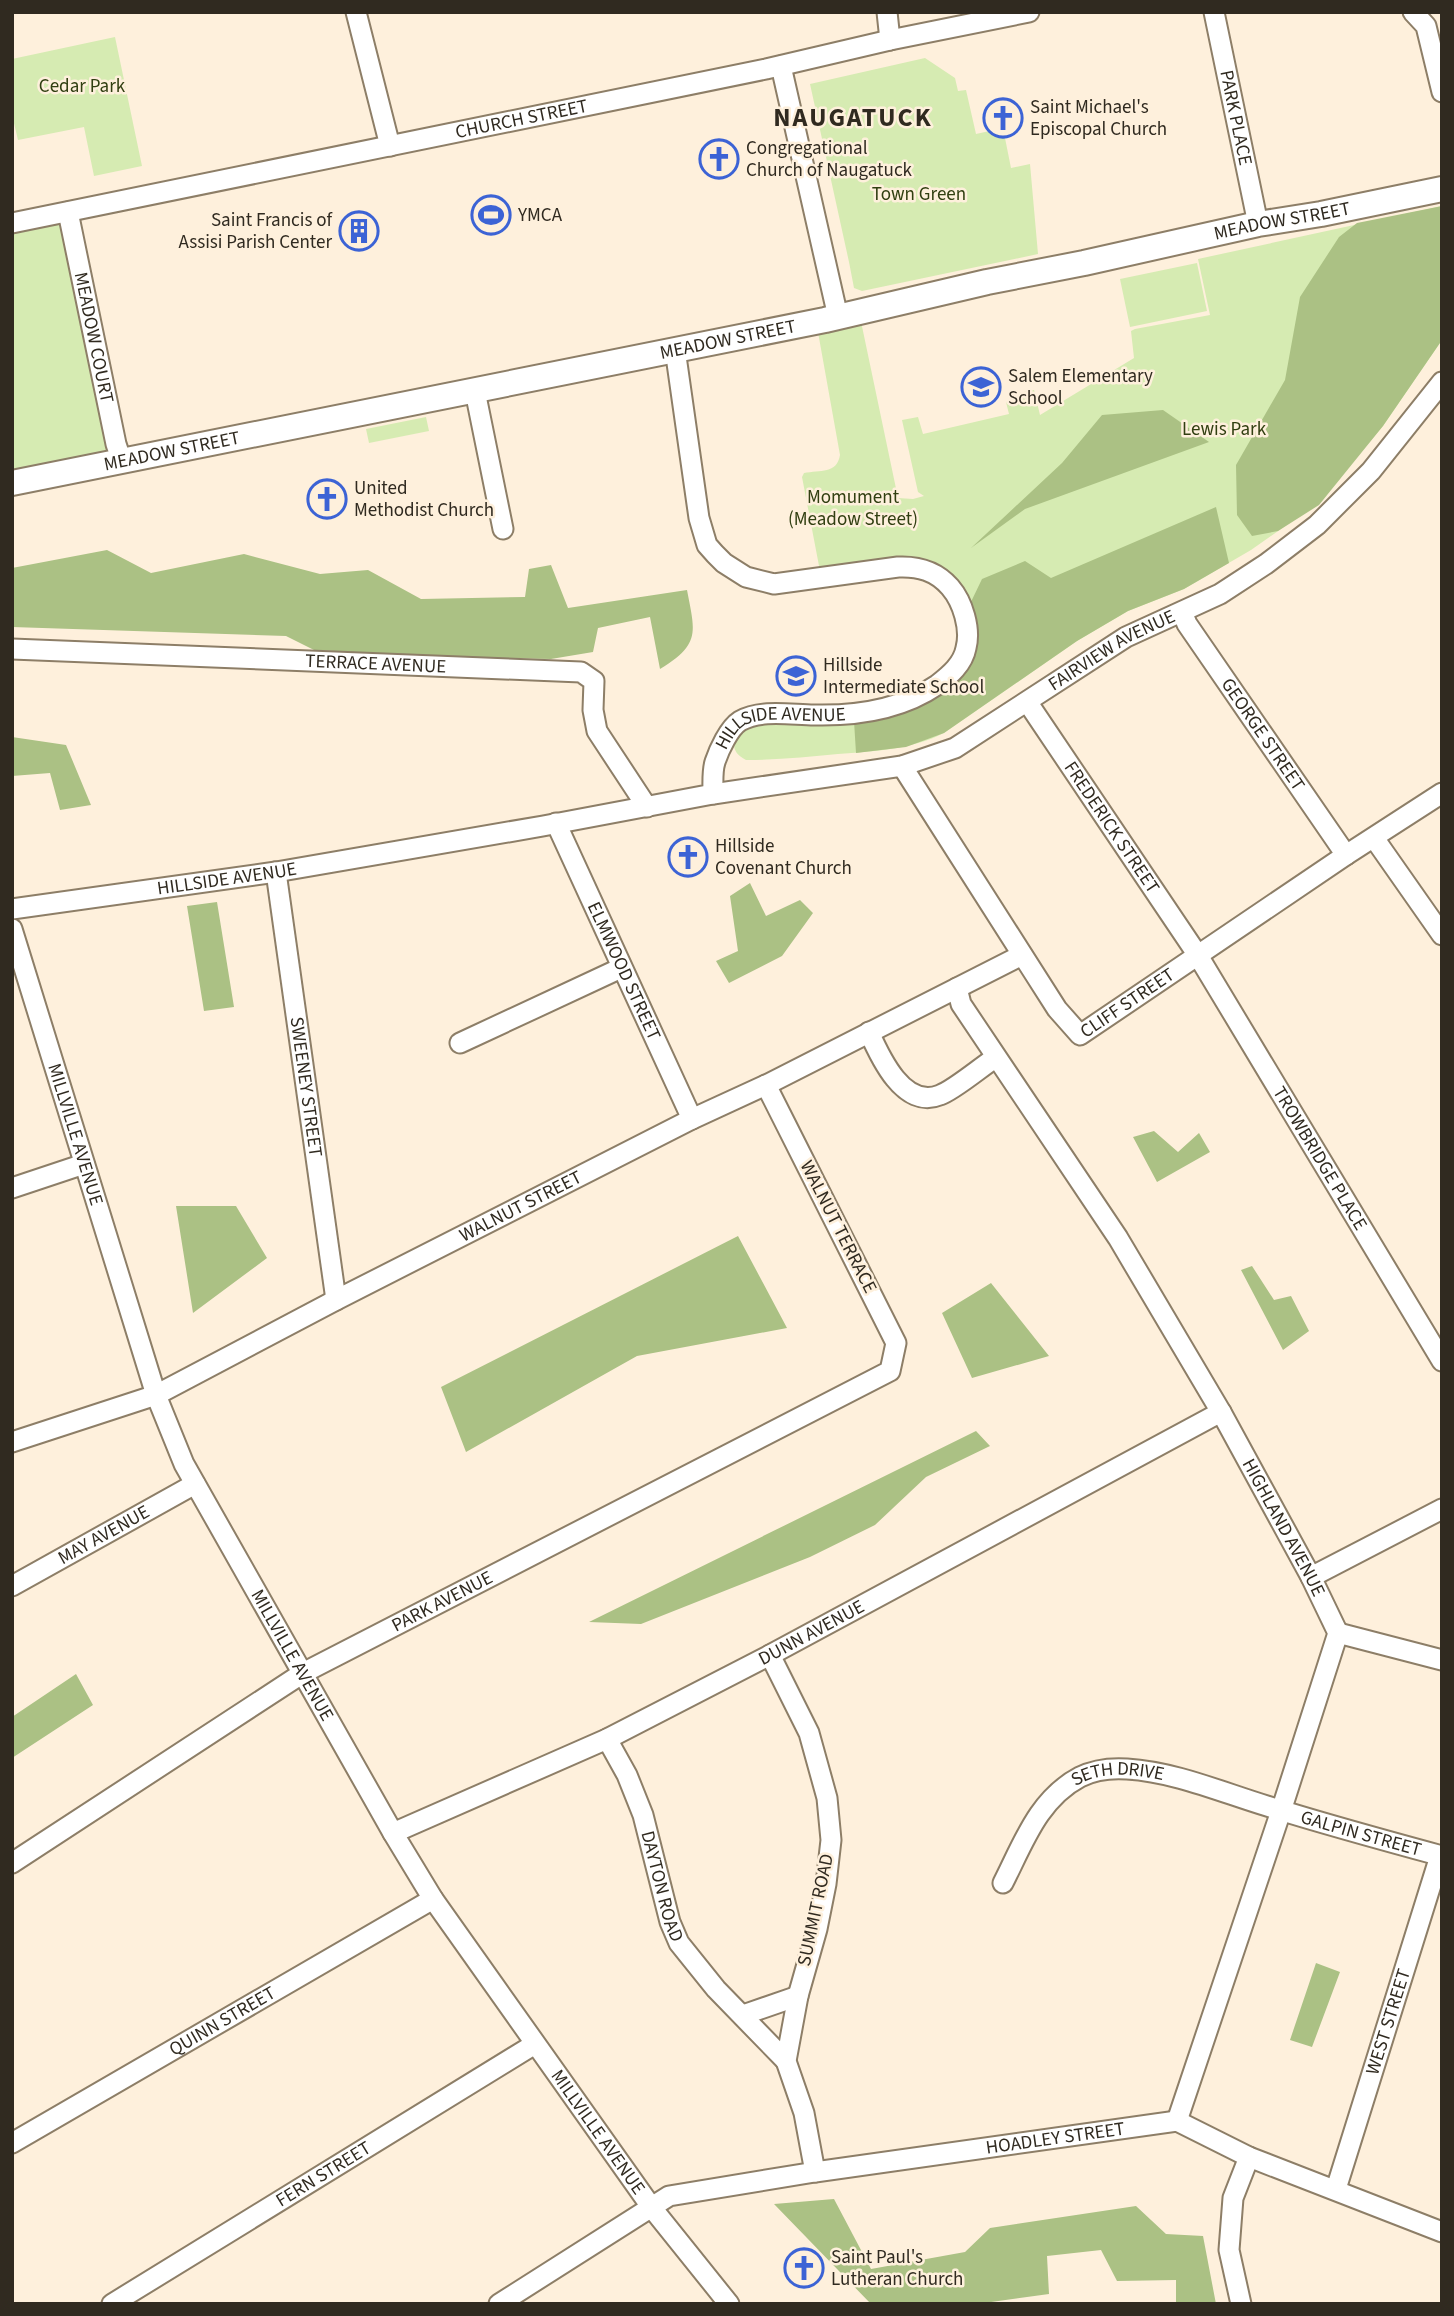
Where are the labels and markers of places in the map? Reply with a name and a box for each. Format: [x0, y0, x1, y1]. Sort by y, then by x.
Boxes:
place label: Saint Michael's Episcopal Church [1030, 94, 1167, 143]
church icon: Saint Michael's Episcopal Church [982, 97, 1024, 139]
place label: Congregational Church of Naugatuck [746, 135, 913, 184]
church icon: Congregational Church of Naugatuck [698, 138, 740, 180]
sports icon: YMCA [470, 194, 512, 236]
place label: YMCA [517, 202, 563, 229]
place label: Saint Francis of Assisi Parish Center [178, 207, 333, 256]
building icon: Saint Francis of Assisi Parish Center [338, 210, 380, 252]
place label: Salem Elementary School [1008, 363, 1153, 412]
school or university icon: Salem Elementary School [960, 366, 1002, 408]
place label: United Methodist Church [354, 475, 494, 524]
church icon: United Methodist Church [306, 478, 348, 520]
place label: Hillside Intermediate School [823, 652, 984, 701]
school or university icon: Hillside Intermediate School [775, 655, 817, 697]
place label: Hillside Covenant Church [715, 833, 852, 882]
church icon: Hillside Covenant Church [667, 836, 709, 878]
place label: Saint Paul's Lutheran Church [831, 2244, 963, 2293]
church icon: Saint Paul's Lutheran Church [783, 2247, 825, 2289]

